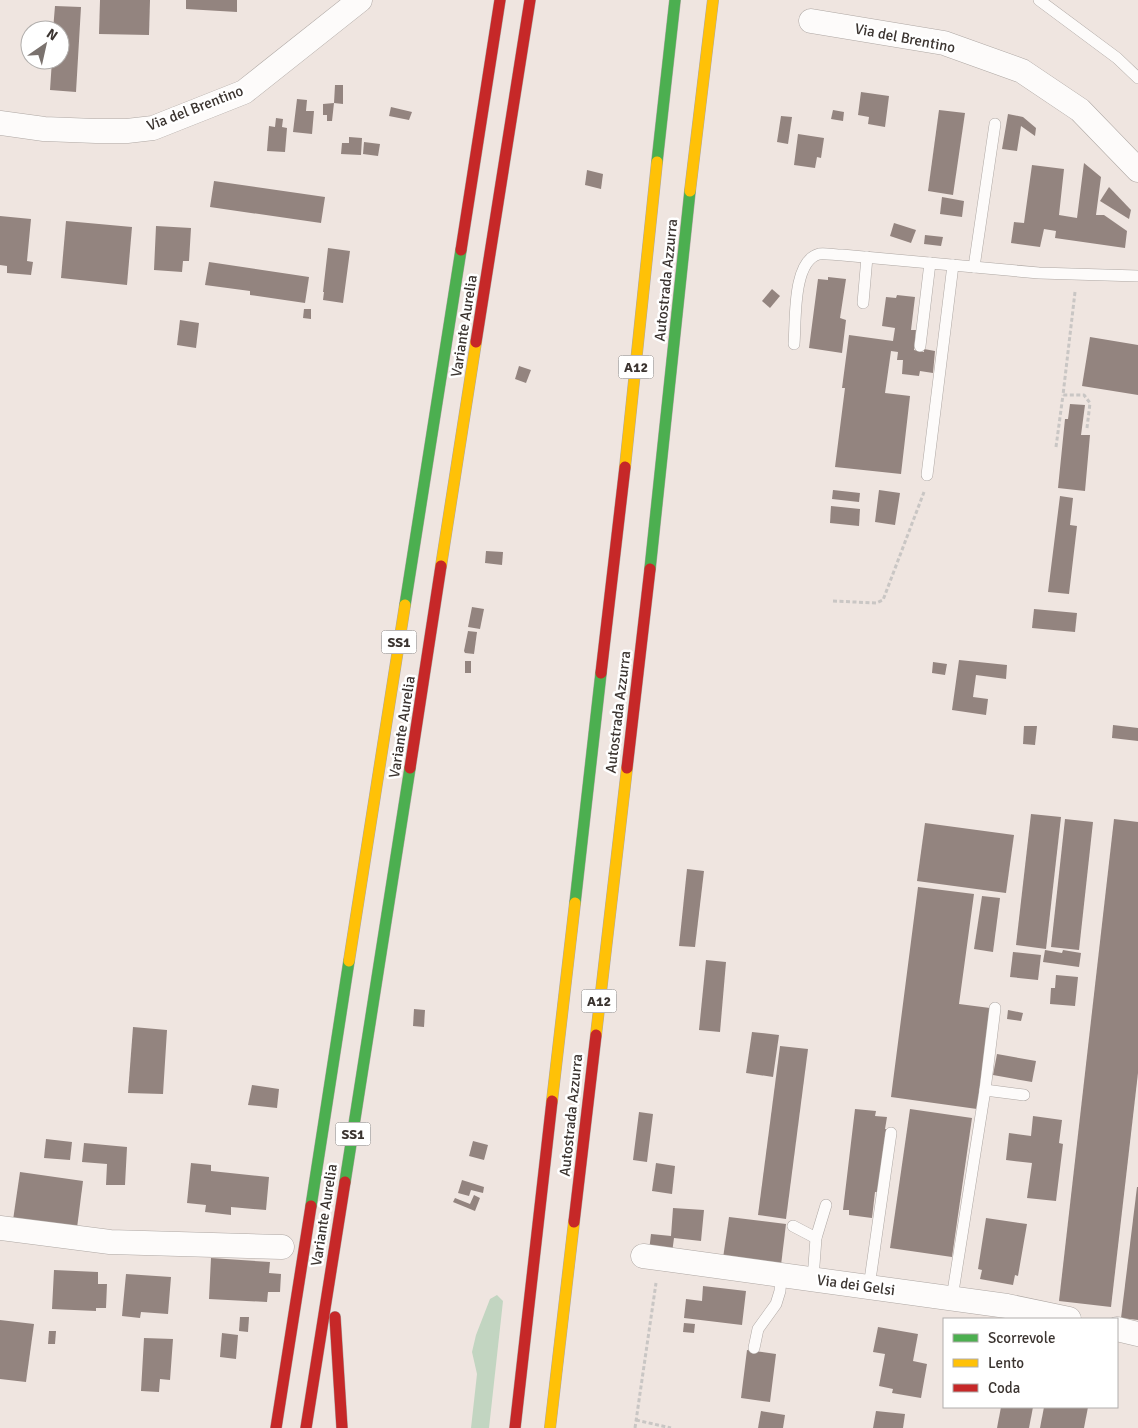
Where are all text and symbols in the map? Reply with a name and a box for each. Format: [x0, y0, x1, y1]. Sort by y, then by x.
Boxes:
street label: Via del Brentino [853, 19, 957, 57]
north arrow [20, 20, 70, 70]
text: N [43, 25, 61, 44]
street label: Via del Brentino [144, 81, 246, 135]
street label: Autostrada Azzurra [651, 218, 681, 342]
street label: Variante Aurelia [447, 274, 481, 378]
road number: A12 [618, 356, 654, 378]
road number: SS1 [382, 630, 416, 654]
street label: Autostrada Azzurra [602, 650, 634, 774]
street label: Variante Aurelia [385, 675, 419, 779]
road number: A12 [582, 989, 616, 1012]
street label: Autostrada Azzurra [556, 1053, 586, 1177]
road number: SS1 [336, 1122, 370, 1146]
street label: Variante Aurelia [307, 1163, 341, 1267]
street label: Via dei Gelsi [816, 1271, 896, 1299]
legend [943, 1318, 1118, 1408]
text: Scorrevole [988, 1329, 1055, 1347]
text: Lento [988, 1354, 1024, 1372]
text: Coda [988, 1379, 1020, 1397]

